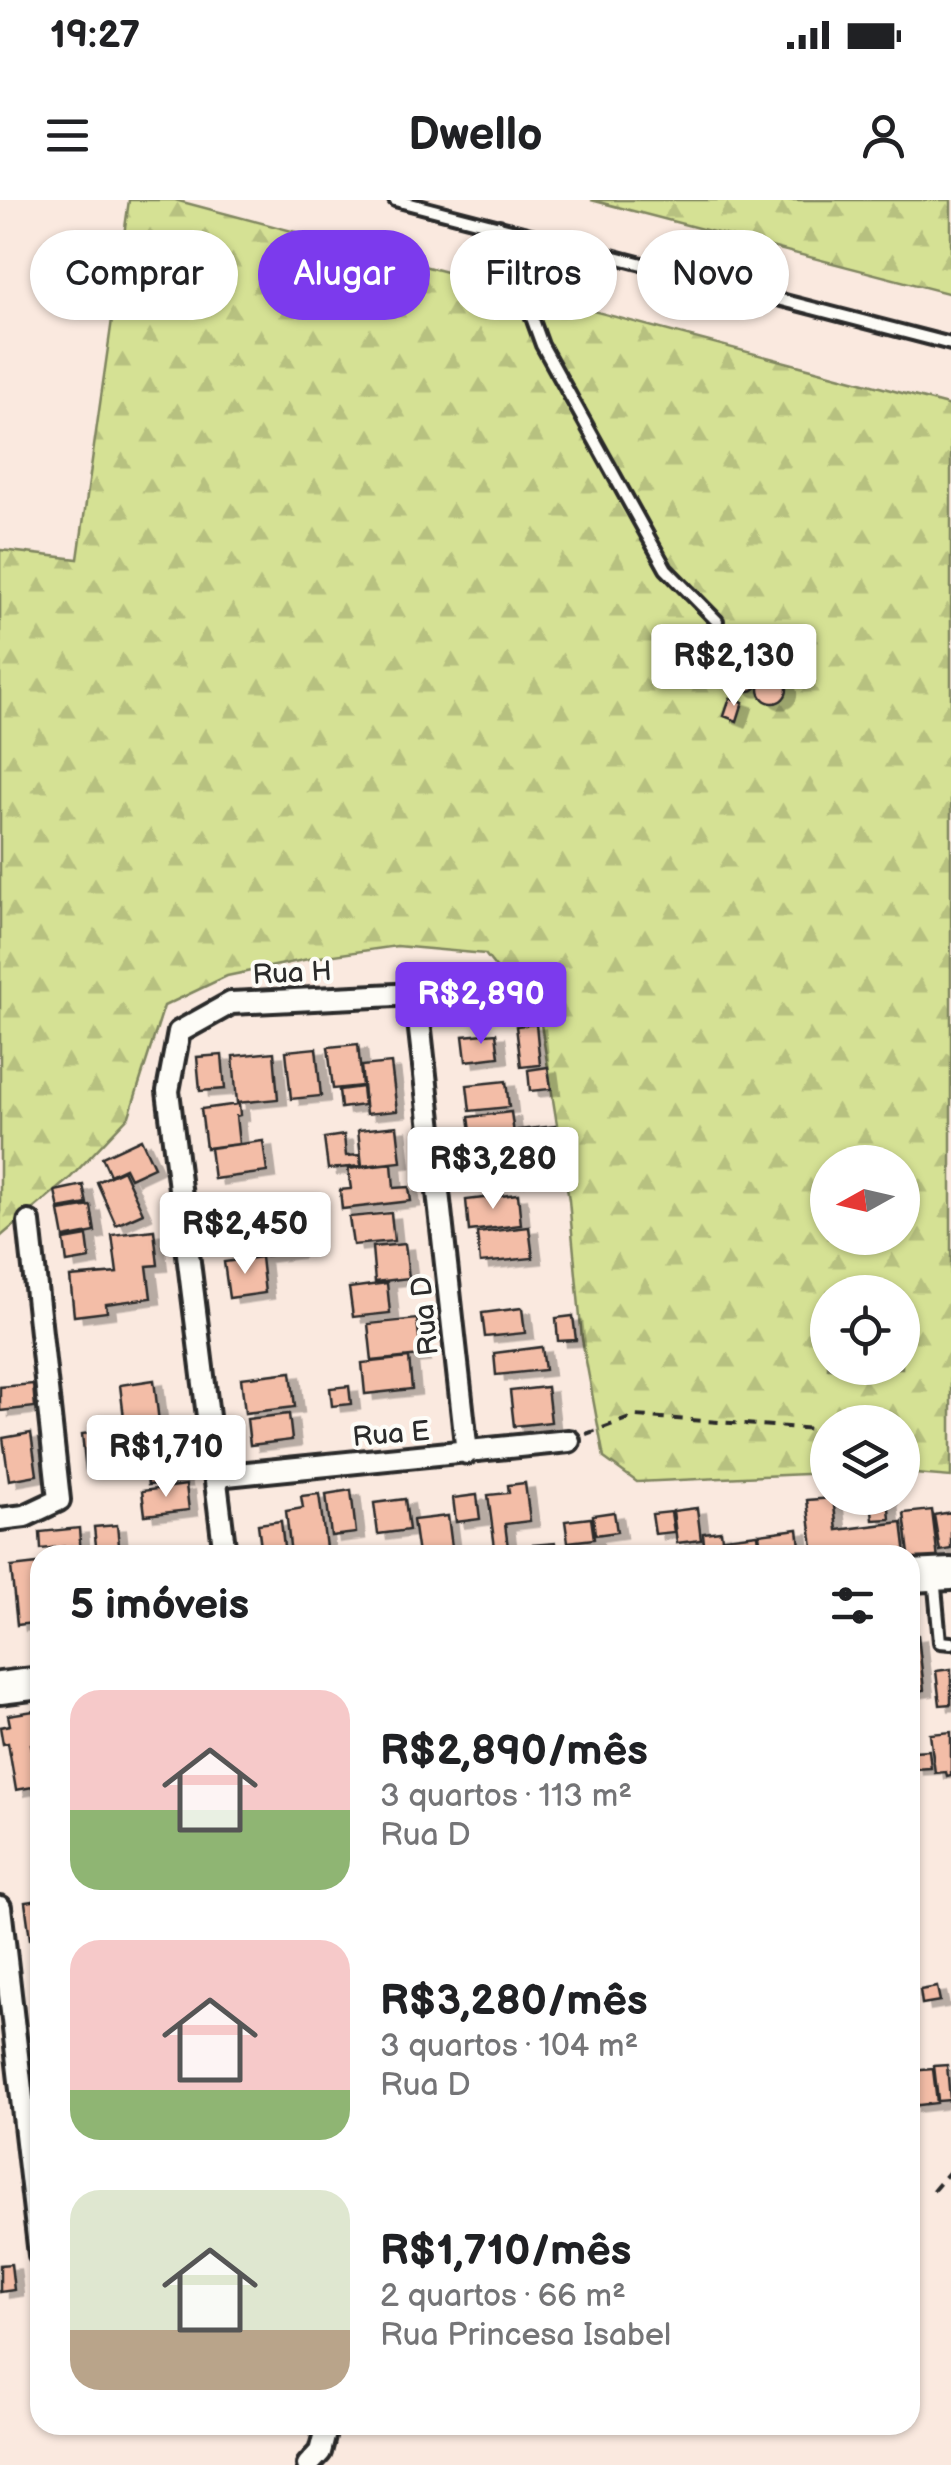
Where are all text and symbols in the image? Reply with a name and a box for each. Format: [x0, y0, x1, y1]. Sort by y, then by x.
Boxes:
text: 19:27 [50, 13, 140, 58]
icon: menu [40, 108, 95, 163]
text: Dwello [408, 108, 543, 163]
icon: person [856, 108, 911, 163]
chip: Comprar [30, 230, 238, 320]
chip: Alugar [258, 230, 430, 320]
chip: Filtros [450, 230, 617, 320]
chip: Novo [637, 230, 789, 320]
pin: R$2,130 [642, 624, 826, 709]
text: R$2,130 [673, 637, 795, 676]
street label: Rua H [252, 955, 333, 992]
pin: R$2,890 [389, 962, 573, 1047]
text: R$2,890 [417, 975, 545, 1014]
pin: R$3,280 [401, 1127, 585, 1212]
text: R$3,280 [429, 1140, 557, 1179]
north arrow [810, 1145, 920, 1255]
map controls [810, 1145, 920, 1515]
pin: R$2,450 [153, 1192, 337, 1277]
text: R$2,450 [182, 1205, 308, 1244]
street label: Rua D [405, 1275, 446, 1357]
button: locate [810, 1275, 920, 1385]
button: layers [810, 1405, 920, 1515]
pin: R$1,710 [74, 1415, 258, 1500]
street label: Rua E [351, 1415, 431, 1454]
text: R$1,710 [109, 1428, 223, 1467]
icon: filters [825, 1578, 880, 1633]
text: 5 imóveis [70, 1580, 249, 1631]
text: R$2,890/mês [380, 1726, 648, 1777]
icon: home [150, 1730, 270, 1850]
text: 3 quartos · 113 m² [380, 1777, 632, 1816]
text: Rua D [380, 1816, 471, 1855]
text: R$3,280/mês [380, 1976, 648, 2027]
icon: home [150, 1980, 270, 2100]
text: 3 quartos · 104 m² [380, 2027, 638, 2066]
text: Rua D [380, 2066, 471, 2105]
text: R$1,710/mês [380, 2226, 631, 2277]
icon: home [150, 2230, 270, 2350]
text: 2 quartos · 66 m² [380, 2277, 626, 2316]
text: Rua Princesa Isabel [380, 2316, 671, 2355]

